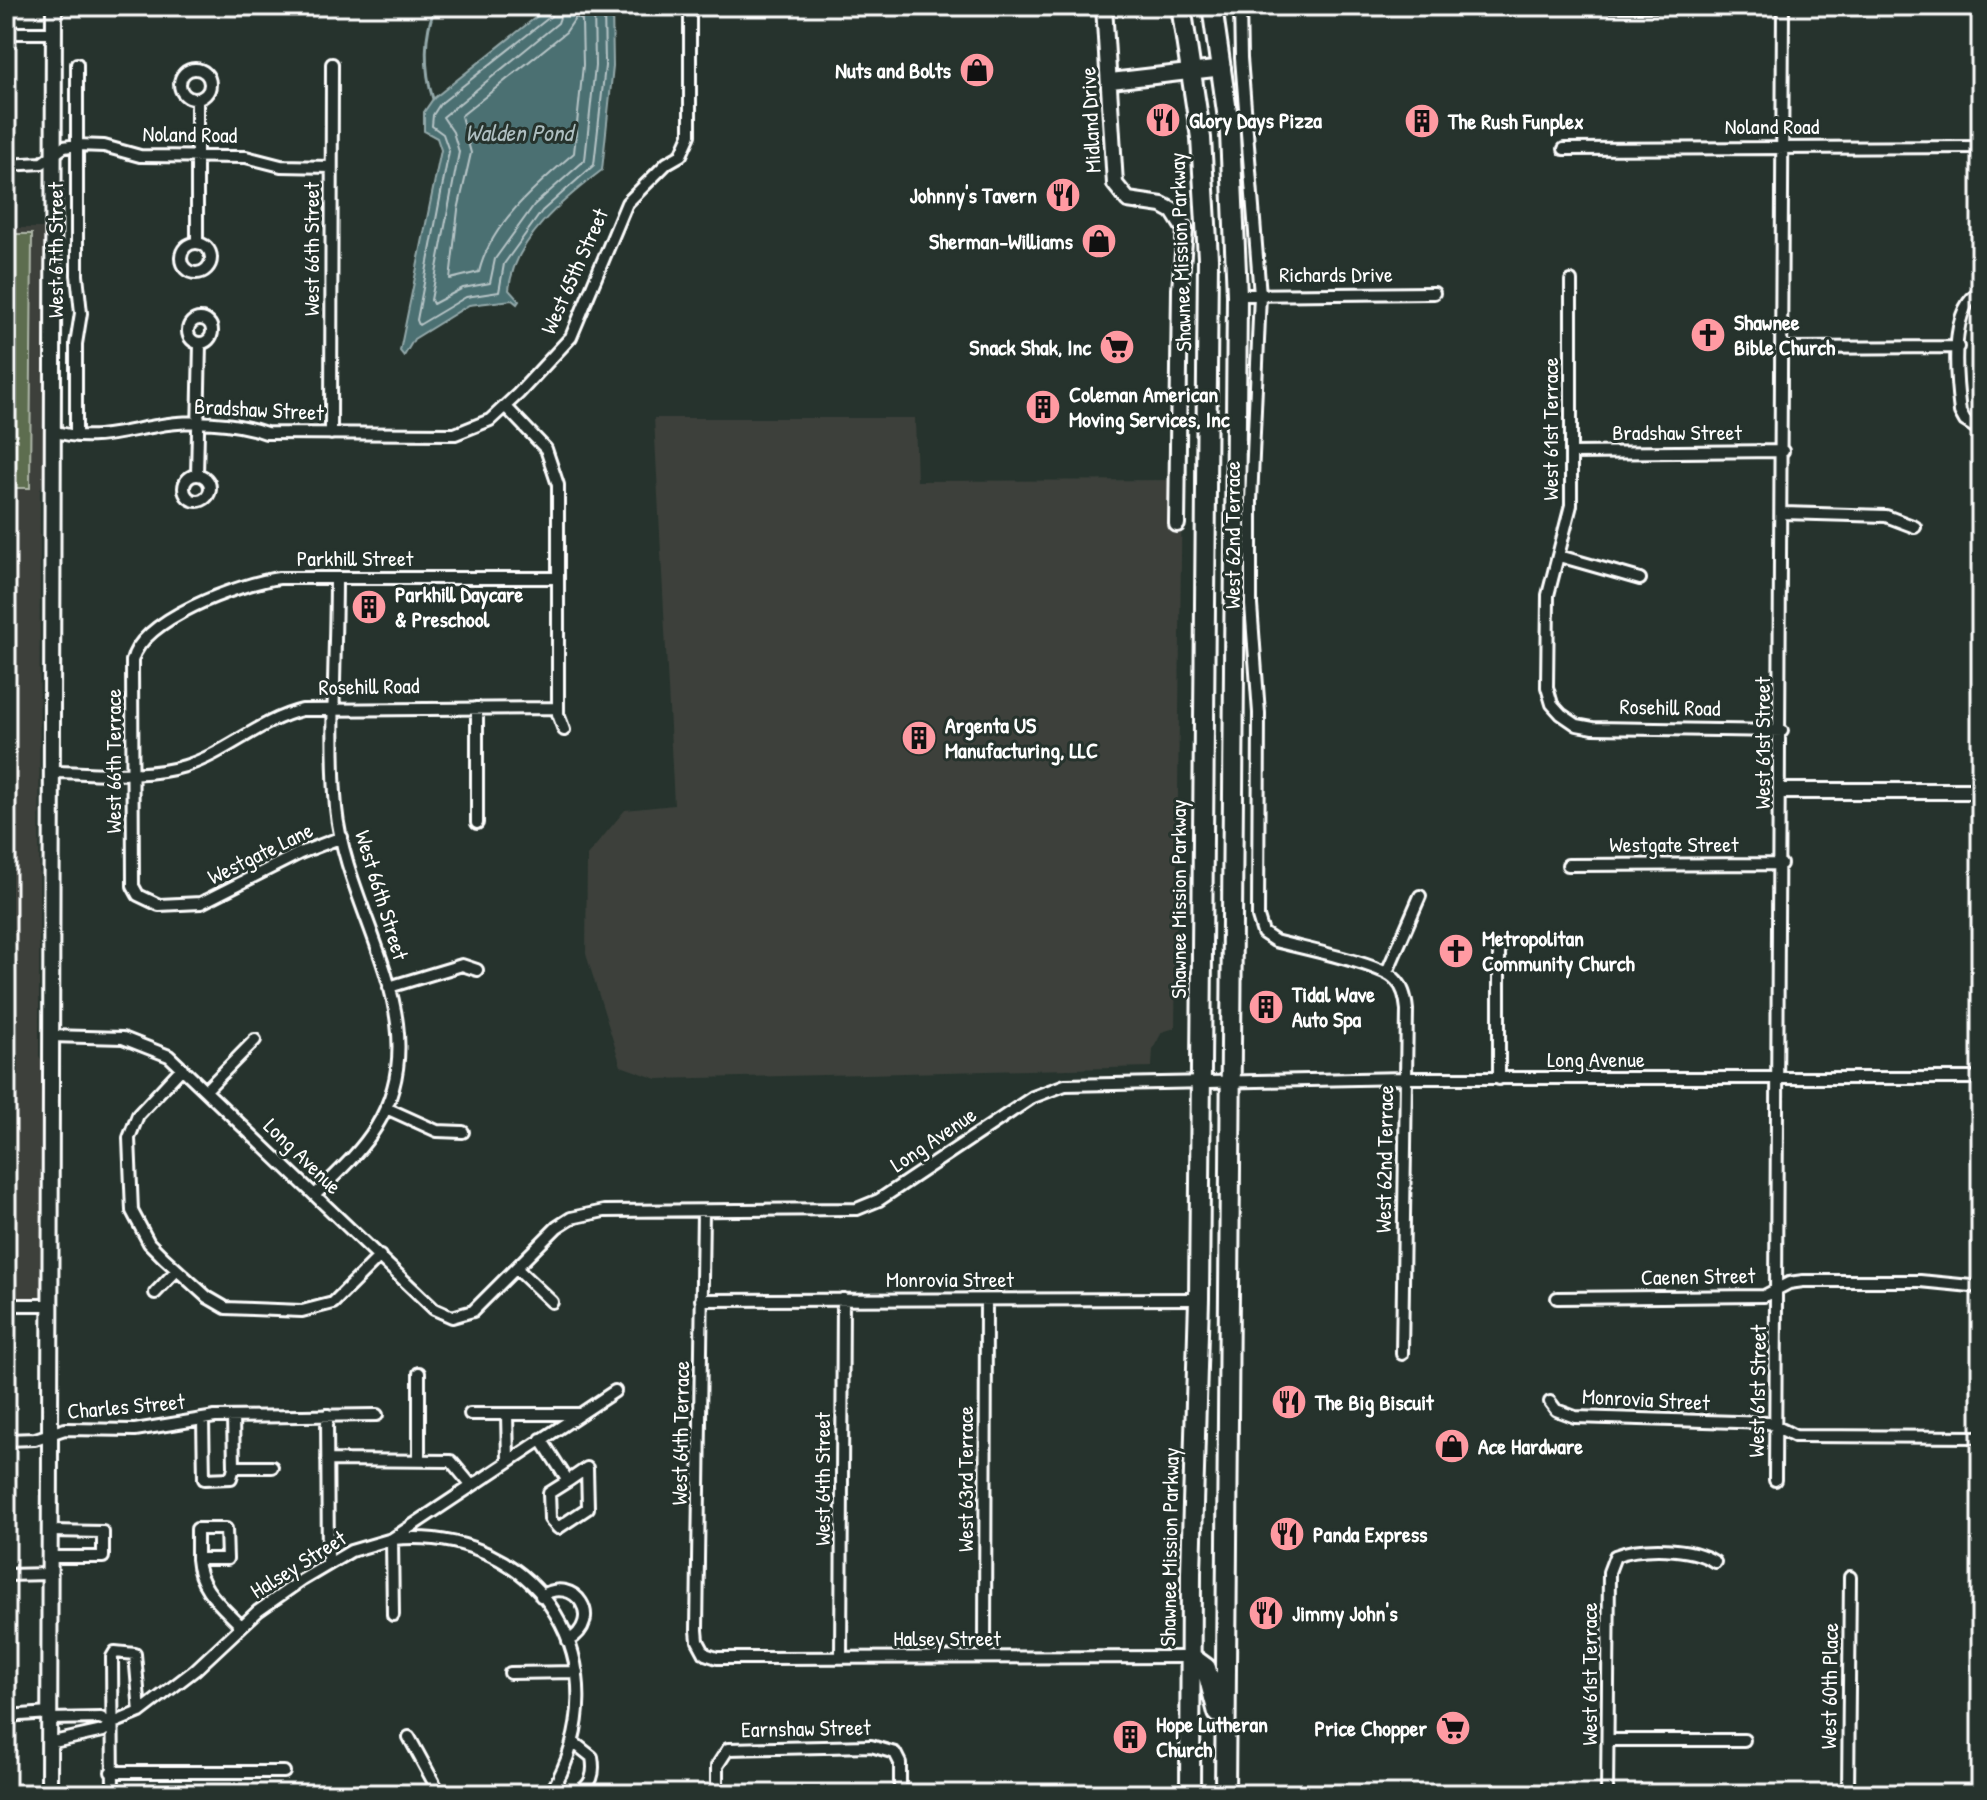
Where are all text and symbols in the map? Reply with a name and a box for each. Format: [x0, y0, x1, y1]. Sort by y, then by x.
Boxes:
shop icon: Nuts and Bolts [958, 51, 996, 89]
place label: Nuts and Bolts [835, 55, 952, 85]
street label: Midland Drive [1072, 66, 1108, 174]
restaurant icon: Glory Days Pizza [1144, 101, 1182, 139]
building icon: The Rush Funplex [1403, 102, 1441, 140]
place label: Glory Days Pizza [1189, 105, 1322, 136]
place label: The Rush Funplex [1447, 106, 1584, 137]
street label: Noland Road [1725, 111, 1820, 141]
water label: Walden Pond [465, 116, 576, 148]
street label: Noland Road [142, 118, 238, 150]
street label: Shawnee Mission Parkway [1162, 152, 1198, 352]
restaurant icon: Johnny's Tavern [1044, 176, 1082, 214]
place label: Johnny's Tavern [910, 180, 1037, 211]
street label: West 67th Street [40, 181, 70, 318]
street label: West 66th Street [296, 182, 326, 316]
street label: West 65th Street [533, 203, 615, 339]
shop icon: Sherman-Williams [1080, 222, 1118, 260]
place label: Sherman-Williams [929, 226, 1074, 256]
street label: Richards Drive [1279, 259, 1393, 289]
place label: Shawnee Bible Church [1734, 307, 1836, 362]
church icon: Shawnee Bible Church [1689, 316, 1727, 354]
supermarket icon: Snack Shak, Inc [1098, 328, 1136, 366]
place label: Snack Shak, Inc [969, 332, 1091, 362]
street label: West 61st Terrace [1535, 357, 1565, 501]
place label: Coleman American Moving Services, Inc [1069, 379, 1230, 435]
building icon: Coleman American Moving Services, Inc [1024, 388, 1062, 426]
street label: Bradshaw Street [193, 391, 325, 427]
street label: Bradshaw Street [1612, 417, 1742, 447]
street label: West 62nd Terrace [1217, 461, 1247, 609]
street label: Parkhill Street [297, 543, 414, 573]
place label: Parkhill Daycare & Preschool [395, 579, 524, 634]
building icon: Parkhill Daycare & Preschool [350, 588, 388, 626]
street label: Rosehill Road [318, 670, 420, 702]
street label: West 61st Street [1747, 676, 1777, 809]
street label: West 66th Terrace [98, 688, 128, 833]
street label: Rosehill Road [1619, 691, 1721, 723]
place label: Argenta US Manufacturing, LLC [945, 710, 1098, 766]
building icon: Argenta US Manufacturing, LLC [900, 719, 938, 757]
street label: Shawnee Mission Parkway [1163, 799, 1193, 999]
street label: Westgate Lane [202, 815, 318, 891]
street label: West 66th Street [348, 827, 416, 964]
street label: Westgate Street [1609, 829, 1739, 859]
place label: Metropolitan Community Church [1482, 923, 1636, 979]
church icon: Metropolitan Community Church [1437, 932, 1475, 970]
place label: Tidal Wave Auto Spa [1291, 979, 1375, 1035]
building icon: Tidal Wave Auto Spa [1247, 988, 1285, 1026]
street label: Long Avenue [1547, 1044, 1645, 1074]
street label: West 62nd Terrace [1368, 1085, 1400, 1233]
street label: Long Avenue [884, 1099, 982, 1179]
street label: Long Avenue [257, 1111, 349, 1201]
street label: Caenen Street [1641, 1260, 1756, 1292]
street label: Monrovia Street [886, 1264, 1014, 1294]
street label: West 61st Street [1741, 1324, 1773, 1458]
street label: West 64th Terrace [664, 1360, 696, 1505]
street label: Monrovia Street [1581, 1381, 1711, 1417]
restaurant icon: The Big Biscuit [1270, 1383, 1308, 1421]
street label: Charles Street [66, 1386, 186, 1426]
place label: The Big Biscuit [1314, 1387, 1435, 1418]
street label: West 63rd Terrace [950, 1406, 980, 1552]
street label: West 64th Street [807, 1412, 837, 1546]
shop icon: Ace Hardware [1433, 1427, 1471, 1465]
place label: Ace Hardware [1478, 1431, 1583, 1461]
street label: Shawnee Mission Parkway [1152, 1447, 1186, 1647]
restaurant icon: Panda Express [1268, 1515, 1306, 1553]
place label: Panda Express [1313, 1519, 1428, 1550]
street label: Halsey Street [244, 1523, 352, 1605]
restaurant icon: Jimmy John's [1247, 1594, 1285, 1632]
place label: Jimmy John's [1292, 1598, 1398, 1629]
street label: West 61st Terrace [1574, 1602, 1604, 1746]
street label: West 60th Place [1813, 1622, 1845, 1749]
street label: Halsey Street [893, 1623, 1001, 1653]
place label: Hope Lutheran Church [1156, 1709, 1268, 1764]
supermarket icon: Price Chopper [1434, 1709, 1472, 1747]
street label: Earnshaw Street [741, 1712, 871, 1744]
place label: Price Chopper [1314, 1713, 1428, 1744]
building icon: Hope Lutheran Church [1111, 1718, 1149, 1756]

